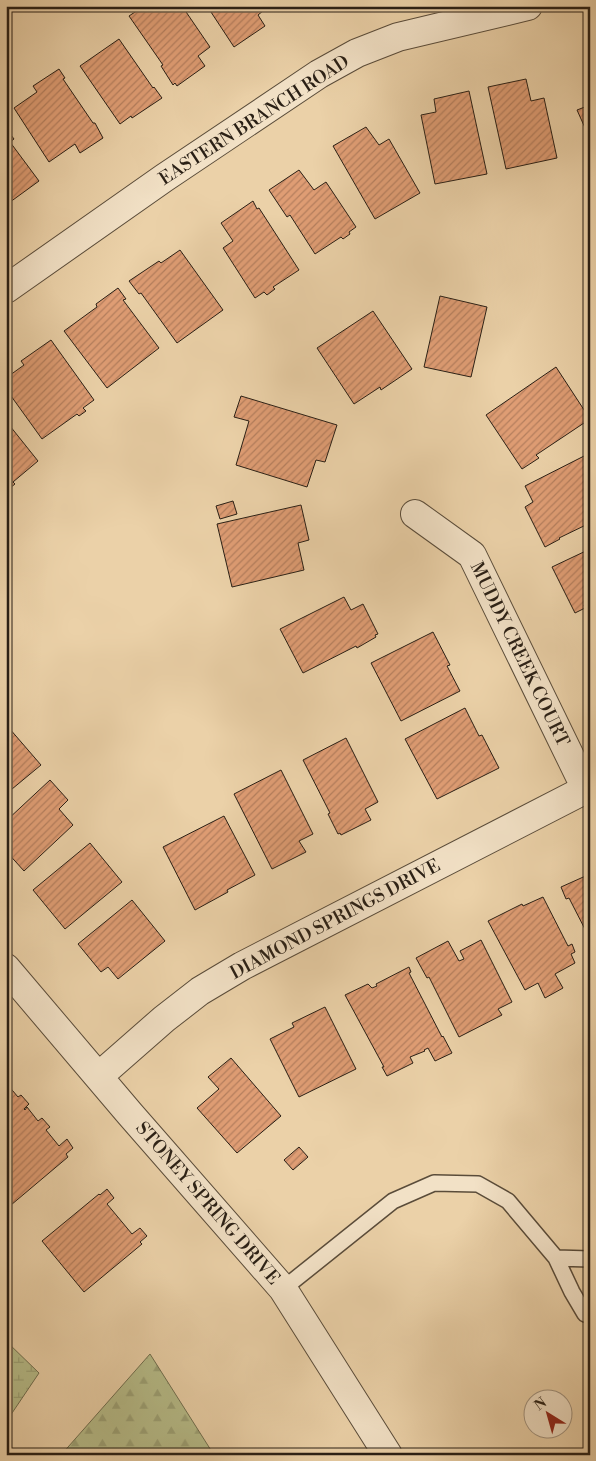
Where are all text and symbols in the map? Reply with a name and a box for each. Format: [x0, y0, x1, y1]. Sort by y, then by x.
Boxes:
street label: EASTERN BRANCH ROAD [155, 50, 354, 191]
street label: MUDDY CREEK COURT [465, 558, 574, 751]
street label: DIAMOND SPRINGS DRIVE [226, 854, 444, 985]
street label: STONEY SPRING DRIVE [131, 1117, 285, 1290]
north arrow [524, 1388, 574, 1438]
text: N [531, 1394, 551, 1415]

